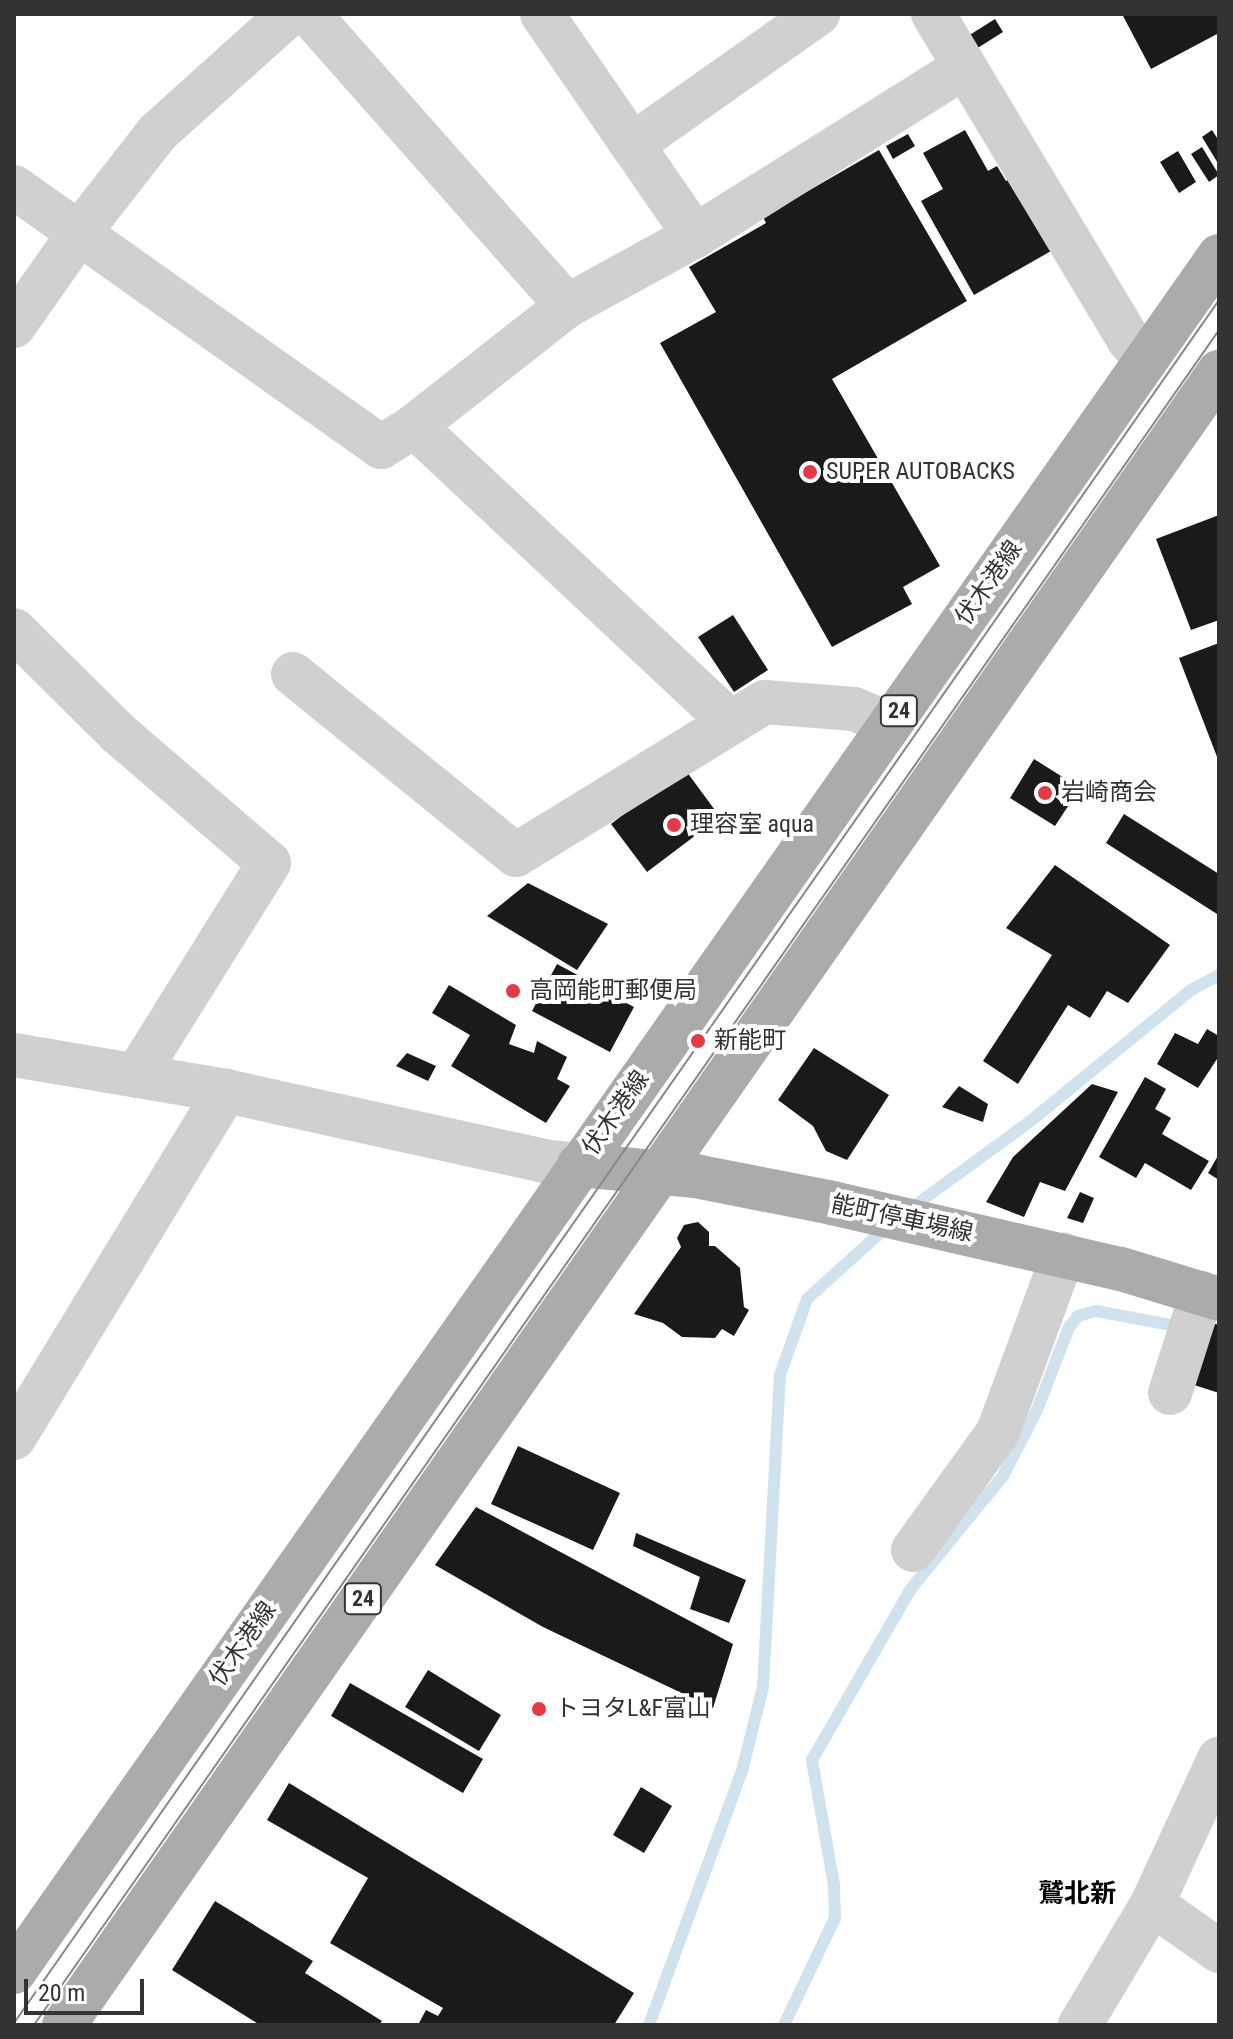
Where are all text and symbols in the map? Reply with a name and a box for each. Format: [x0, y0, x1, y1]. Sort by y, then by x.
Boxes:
place label: SUPER AUTOBACKS [826, 458, 1015, 486]
marker: SUPER AUTOBACKS [801, 463, 819, 481]
street label: 伏木港線 [950, 535, 1028, 631]
road number: 24 [879, 693, 919, 729]
place label: 岩崎商会 [1061, 779, 1157, 807]
marker: 岩崎商会 [1036, 784, 1054, 802]
place label: 理容室 aqua [690, 811, 814, 839]
marker: 理容室 aqua [665, 816, 683, 834]
place label: 高岡能町郵便局 [529, 977, 697, 1005]
marker: 高岡能町郵便局 [504, 982, 522, 1000]
place label: 新能町 [714, 1027, 786, 1055]
marker: 新能町 [689, 1032, 707, 1050]
street label: 伏木港線 [577, 1065, 655, 1161]
street label: 能町停車場線 [829, 1190, 975, 1248]
road number: 24 [343, 1581, 383, 1617]
street label: 伏木港線 [204, 1596, 282, 1692]
place label: トヨタL&F富山 [555, 1695, 711, 1723]
marker: トヨタL&F富山 [530, 1700, 548, 1718]
district label: 鷲北新 [1038, 1878, 1116, 1910]
scale bar [28, 1963, 148, 2013]
text: 20 m [38, 1979, 85, 2007]

